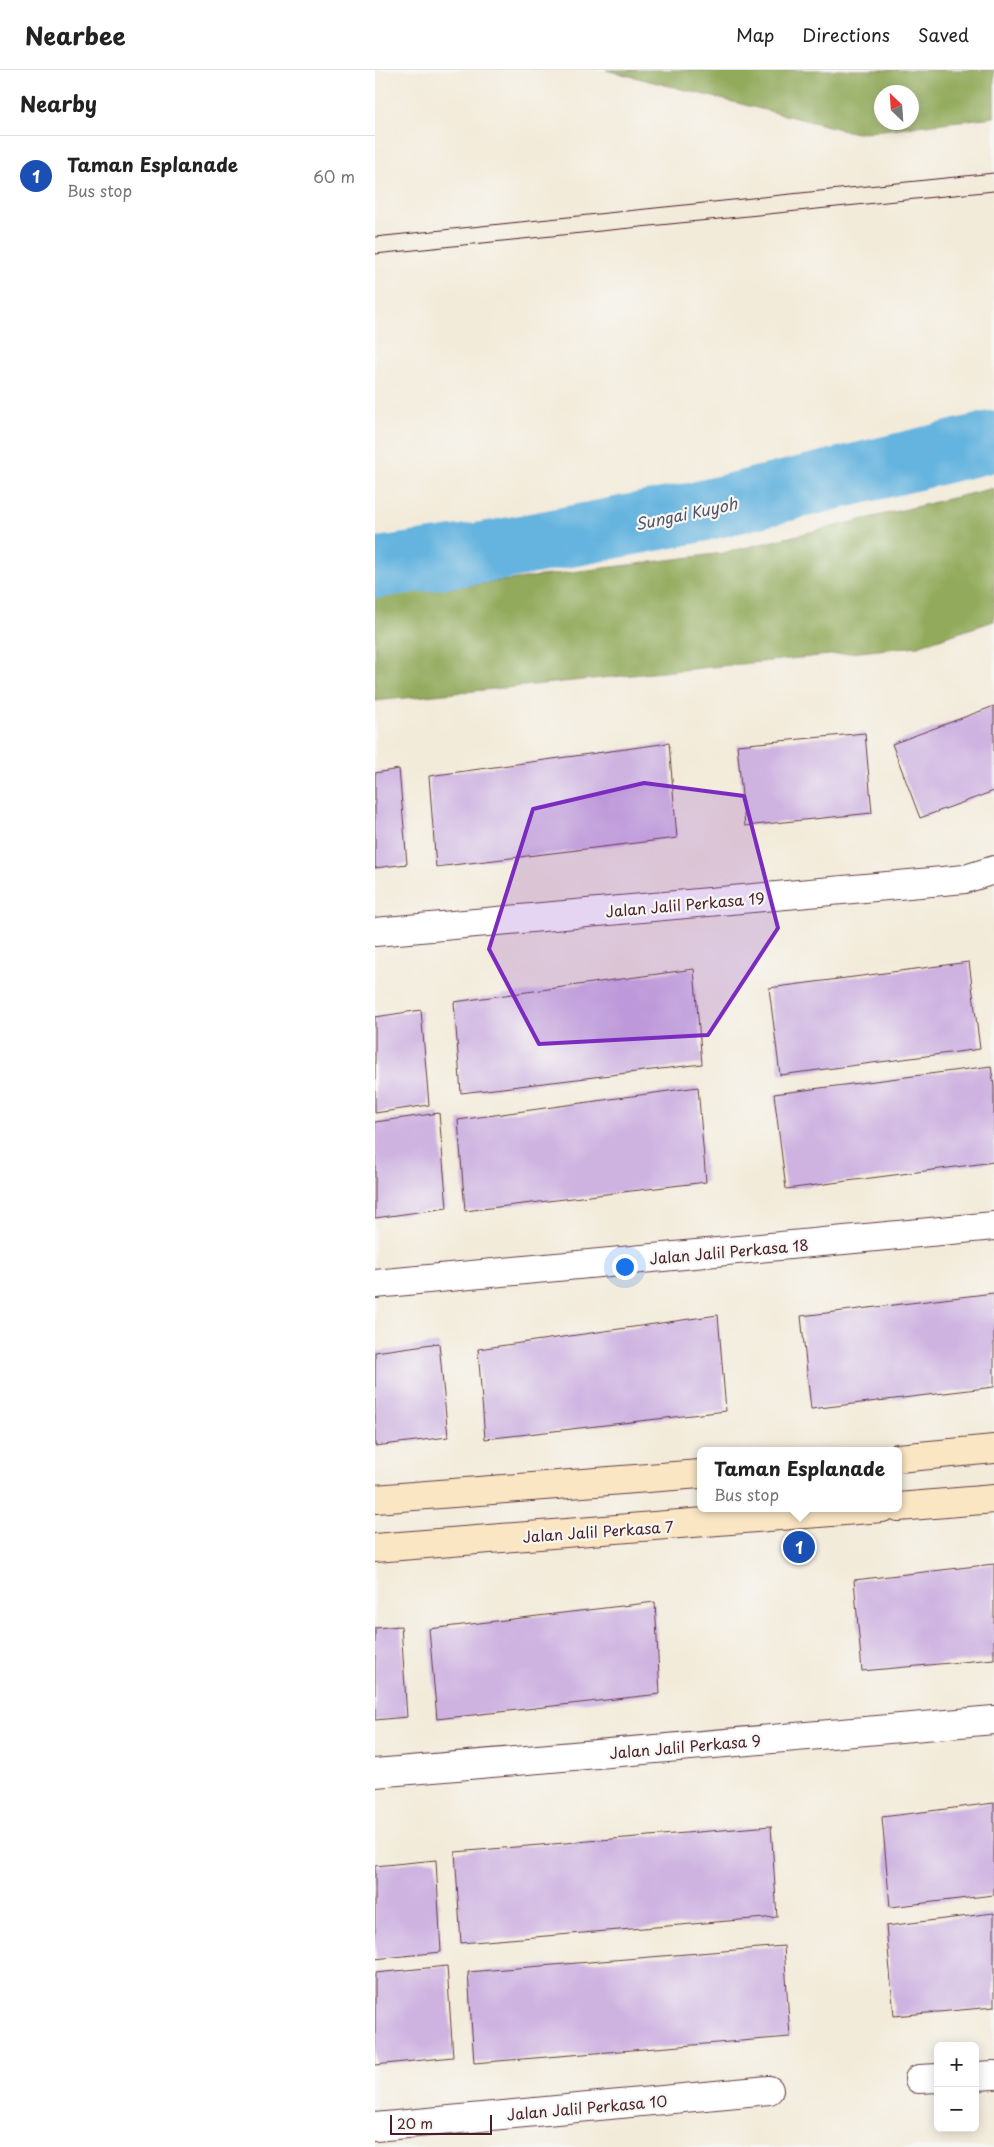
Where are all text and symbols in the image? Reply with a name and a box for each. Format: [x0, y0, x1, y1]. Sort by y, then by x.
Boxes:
text: Nearbee [25, 17, 126, 53]
text: Map [736, 21, 774, 48]
text: Directions [802, 21, 890, 48]
text: Saved [918, 21, 969, 48]
north arrow [874, 85, 919, 130]
text: Nearby [20, 87, 97, 119]
text: Taman Esplanade [67, 150, 238, 178]
text: 1 [32, 164, 40, 188]
text: 60 m [313, 164, 355, 188]
text: Bus stop [67, 178, 132, 202]
water label: Sungai Kuyoh [633, 490, 740, 536]
street label: Jalan Jalil Perkasa 19 [604, 886, 766, 922]
street label: Jalan Jalil Perkasa 18 [648, 1233, 810, 1269]
your location [612, 1254, 638, 1280]
popup [697, 1447, 902, 1512]
text: Taman Esplanade [714, 1454, 885, 1482]
text: Bus stop [714, 1482, 779, 1506]
street label: Jalan Jalil Perkasa 7 [522, 1514, 675, 1548]
pin: 1 [783, 1528, 815, 1566]
street label: Jalan Jalil Perkasa 9 [608, 1728, 762, 1764]
map controls [934, 2042, 979, 2132]
button: + [934, 2042, 979, 2087]
button: − [934, 2087, 979, 2132]
street label: Jalan Jalil Perkasa 10 [506, 2089, 668, 2125]
scale bar [390, 2112, 493, 2135]
text: 20 m [397, 2113, 433, 2134]

